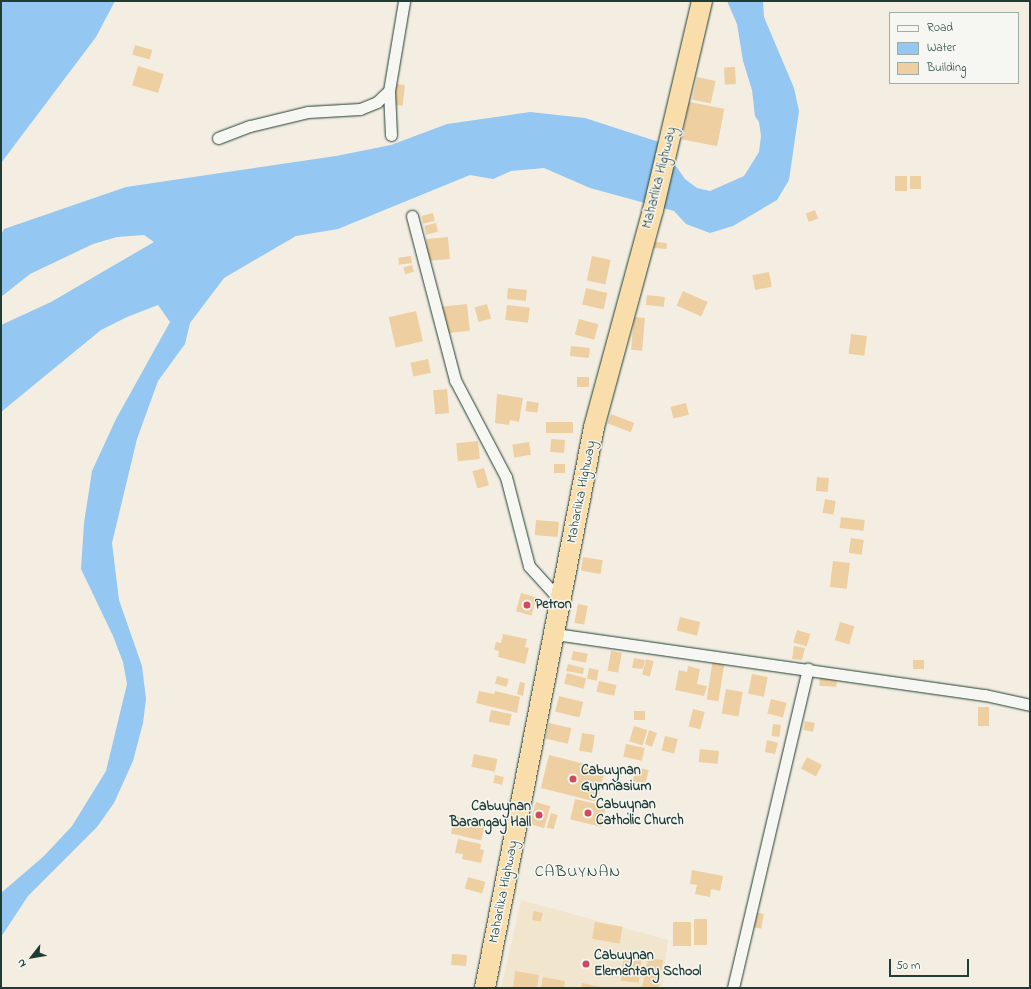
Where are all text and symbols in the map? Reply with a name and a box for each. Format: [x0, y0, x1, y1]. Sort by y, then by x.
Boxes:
legend [889, 12, 1019, 84]
text: Road [927, 19, 953, 37]
text: Water [927, 39, 956, 57]
text: Building [927, 59, 966, 77]
street label: Maharlika Highway [639, 125, 681, 231]
street label: Maharlika Highway [564, 439, 600, 545]
place label: Petron [535, 597, 572, 613]
marker: Petron [522, 600, 532, 610]
place label: Cabuynan Gymnasium [581, 763, 651, 796]
marker: Cabuynan Gymnasium [568, 774, 578, 784]
place label: Cabuynan Catholic Church [596, 797, 684, 830]
place label: Cabuynan Barangay Hall [450, 799, 531, 832]
marker: Cabuynan Catholic Church [583, 808, 593, 818]
marker: Cabuynan Barangay Hall [534, 810, 544, 820]
street label: Maharlika Highway [486, 839, 522, 945]
district label: CABUYNAN [535, 862, 621, 882]
north arrow [12, 937, 52, 977]
place label: Cabuynan Elementary School [594, 948, 701, 980]
scale bar [891, 951, 971, 977]
text: N [13, 956, 30, 970]
text: 50 m [896, 957, 920, 975]
marker: Cabuynan Elementary School [581, 959, 591, 969]

